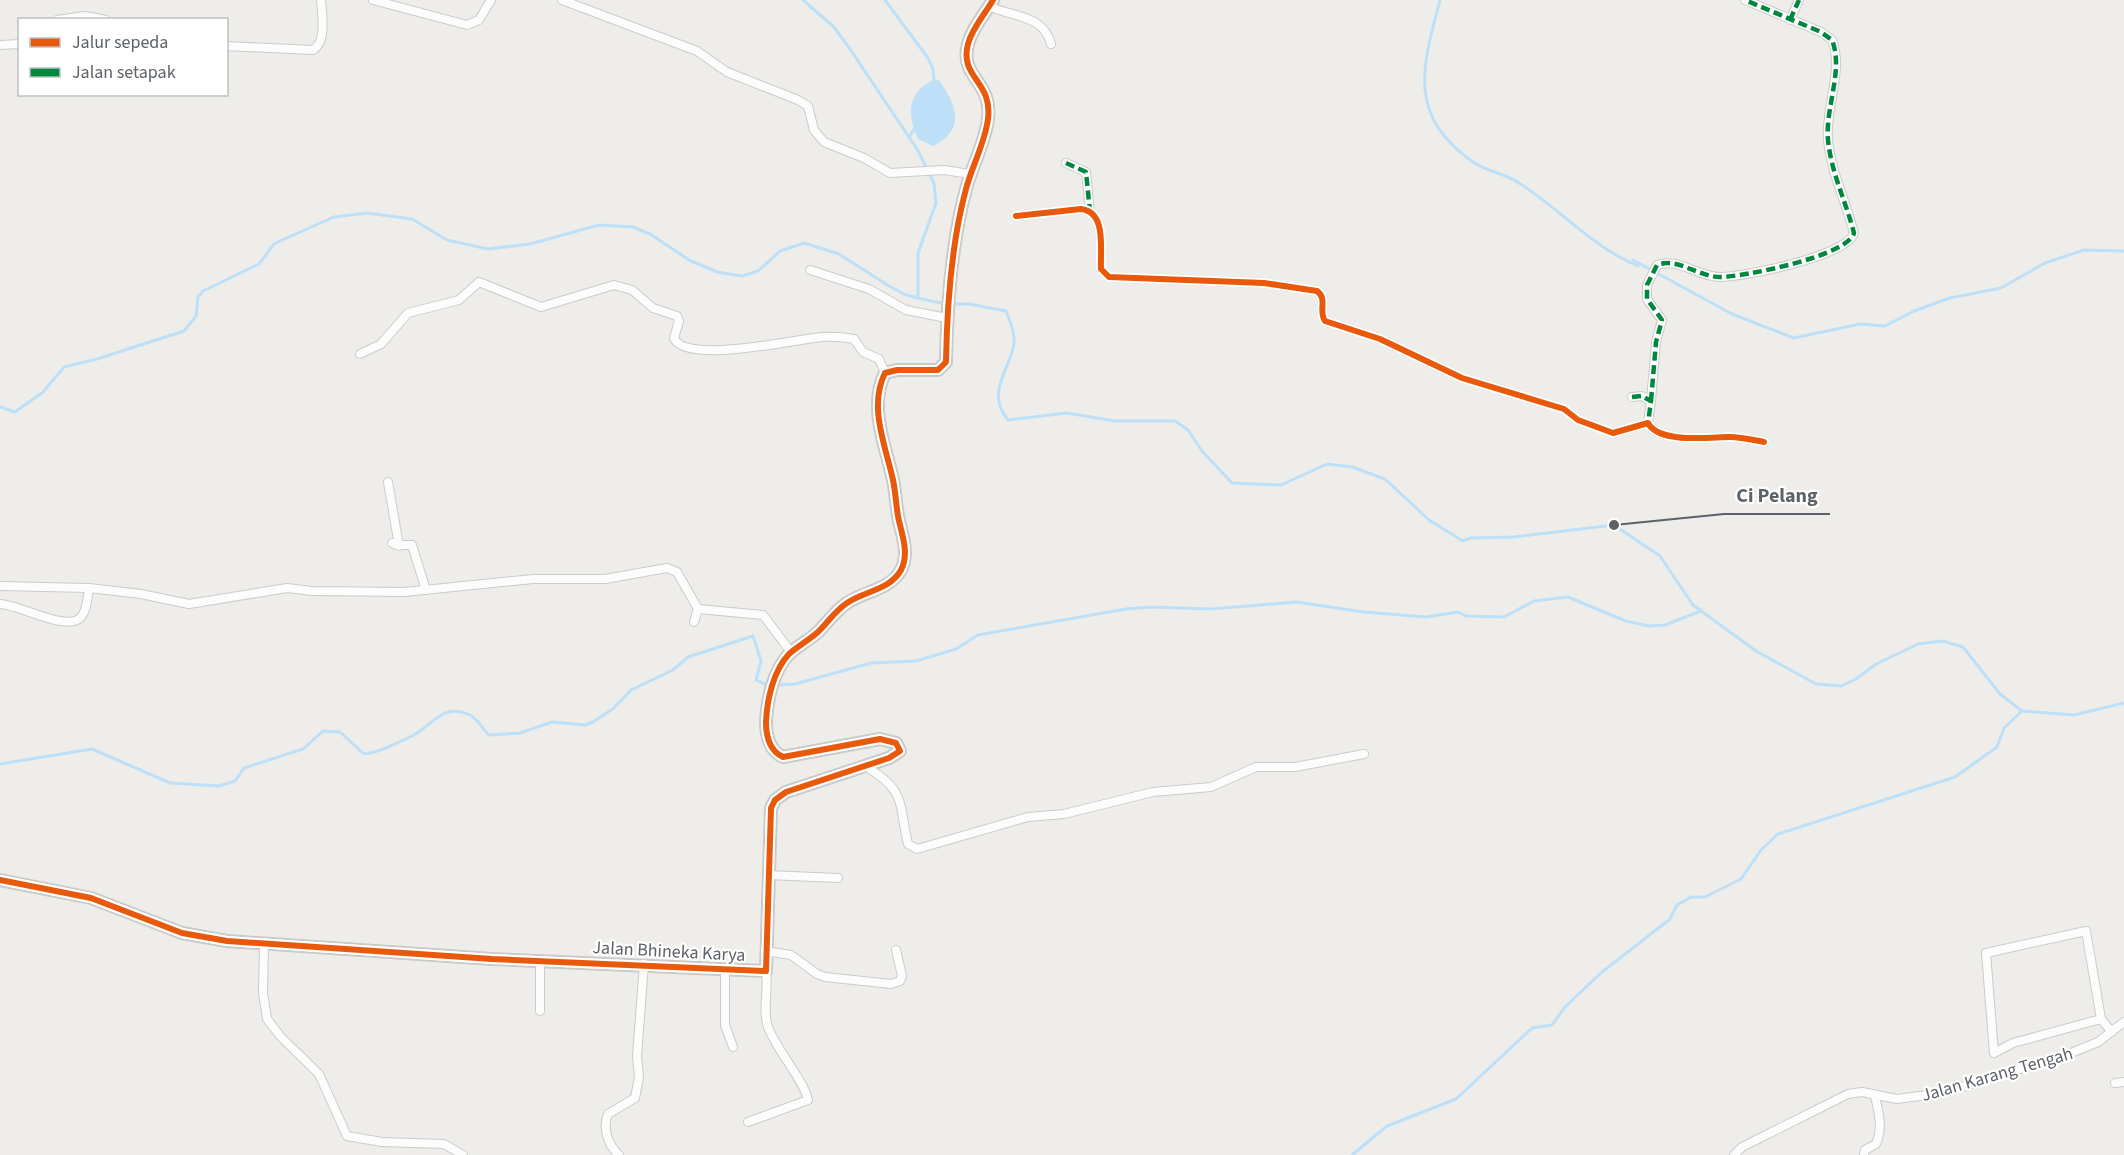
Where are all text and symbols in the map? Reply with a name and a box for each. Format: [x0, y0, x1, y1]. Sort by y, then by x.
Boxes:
legend [18, 18, 228, 96]
text: Jalur sepeda [72, 30, 168, 55]
text: Jalan setapak [72, 60, 176, 85]
callout: Ci Pelang [1724, 476, 1830, 514]
text: Ci Pelang [1736, 482, 1818, 510]
street label: Jalan Bhineka Karya [592, 935, 746, 968]
street label: Jalan Karang Tengah [1918, 1041, 2076, 1108]

